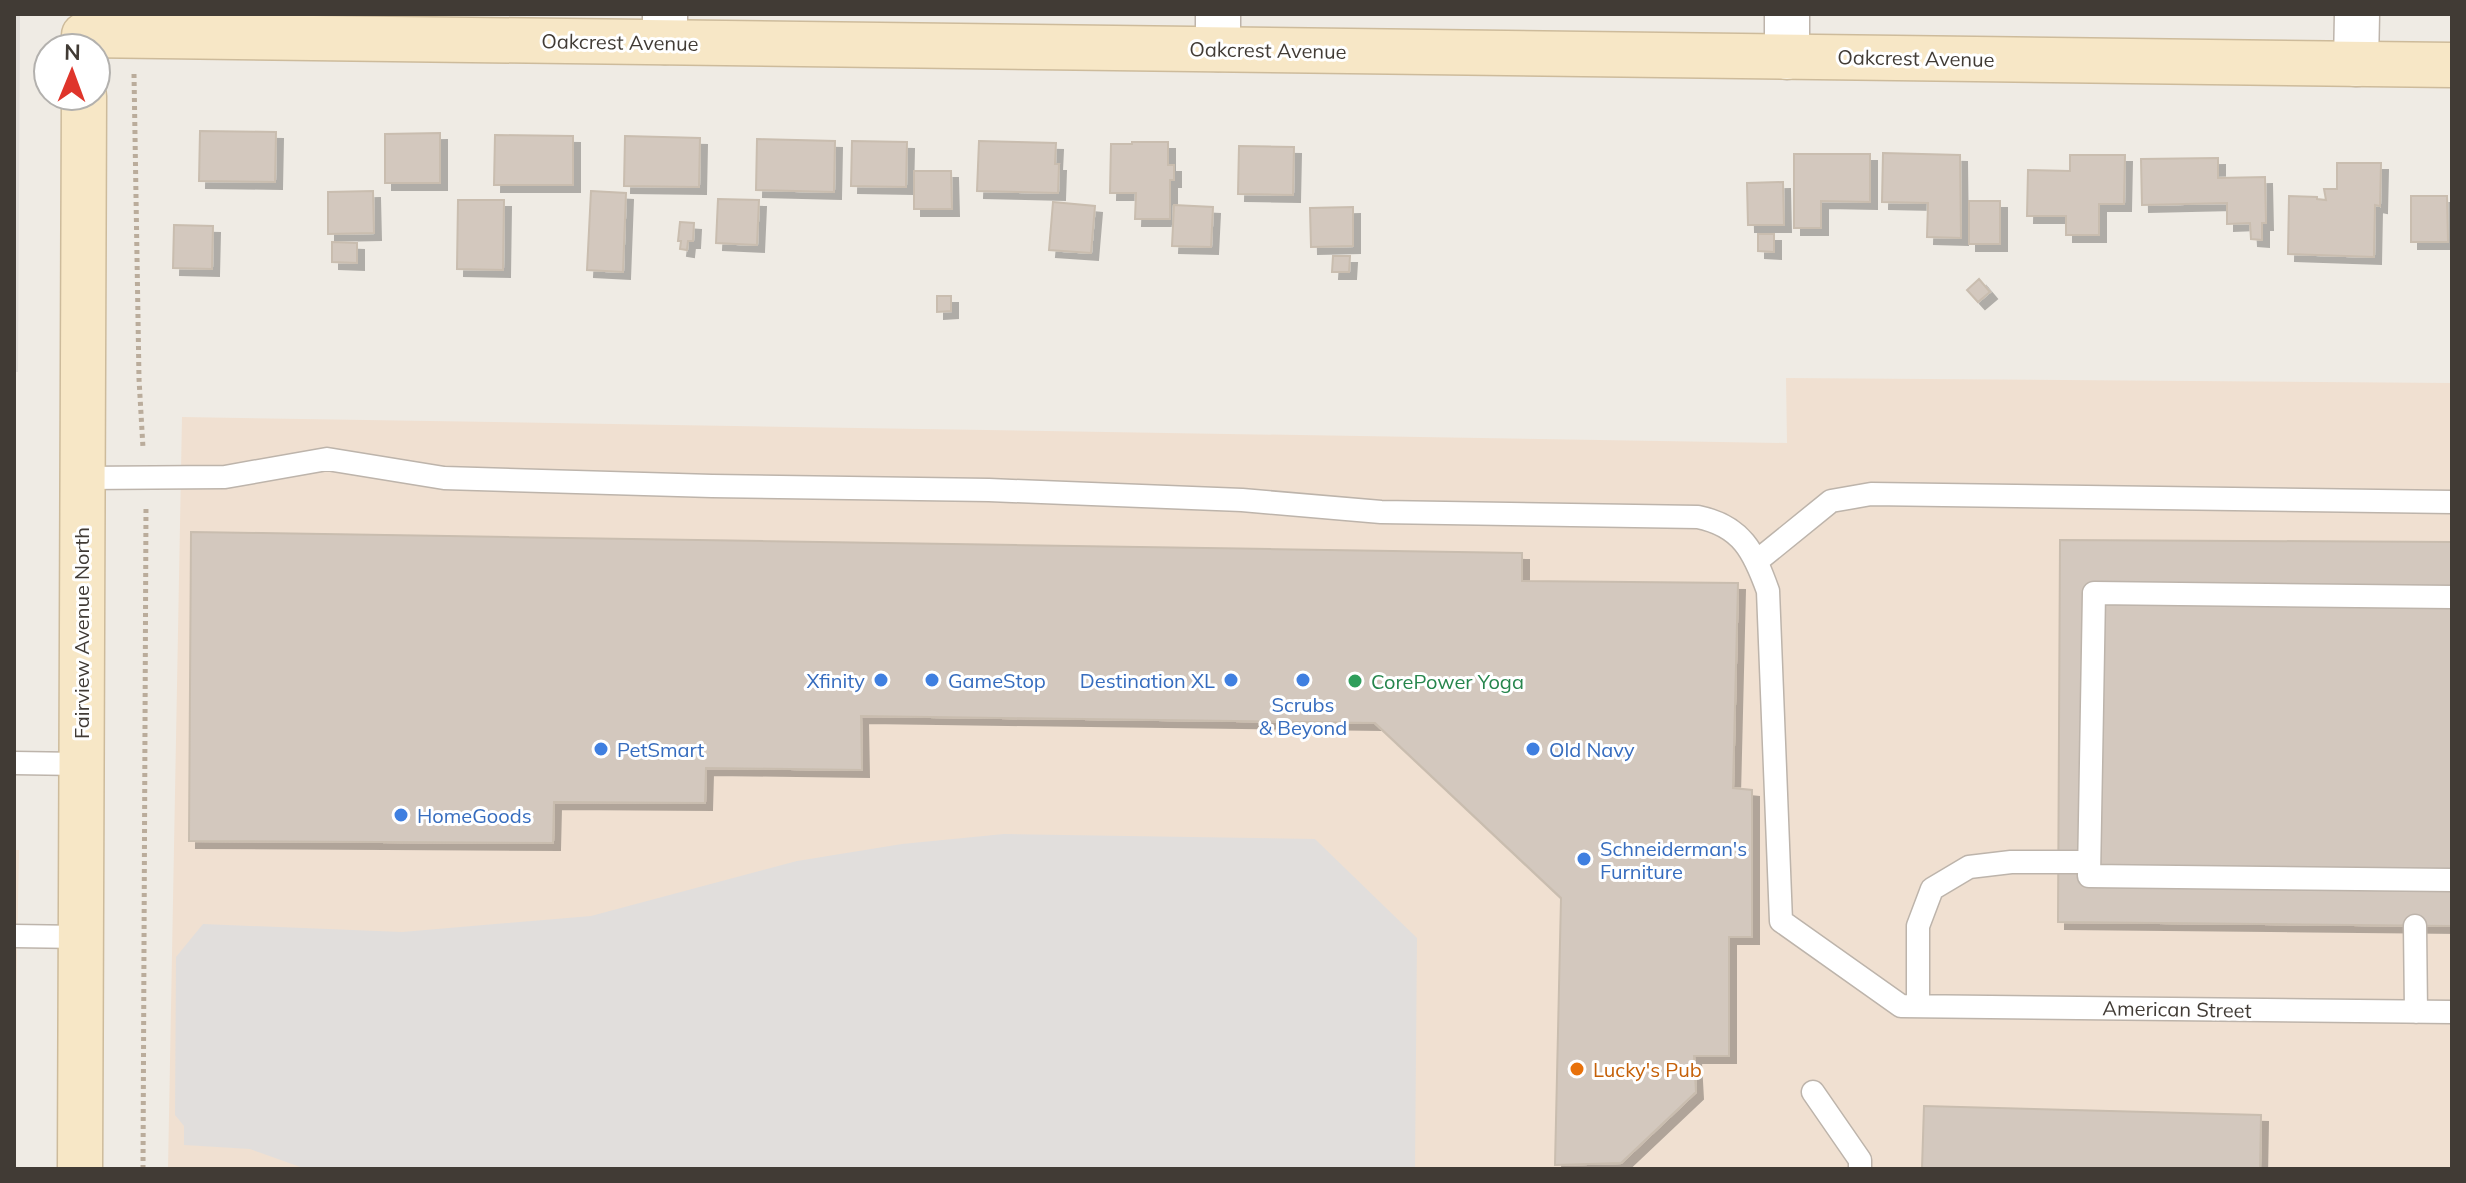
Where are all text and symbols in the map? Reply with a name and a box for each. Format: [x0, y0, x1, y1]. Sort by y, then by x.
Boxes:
street label: Oakcrest Avenue [541, 28, 699, 56]
north arrow [32, 32, 112, 112]
street label: Oakcrest Avenue [1189, 36, 1347, 64]
text: N [64, 38, 81, 66]
street label: Oakcrest Avenue [1837, 44, 1995, 72]
street label: Fairview Avenue North [69, 527, 94, 739]
place label: Xfinity [807, 668, 865, 693]
place label: GameStop [948, 668, 1046, 693]
place label: Destination XL [1080, 668, 1215, 693]
place label: CorePower Yoga [1371, 669, 1524, 694]
marker: Xfinity [872, 671, 890, 689]
marker: GameStop [923, 671, 941, 689]
marker: Destination XL [1222, 671, 1240, 689]
marker: Scrubs & Beyond [1294, 671, 1312, 689]
marker: CorePower Yoga [1346, 672, 1364, 690]
place label: Scrubs & Beyond [1259, 692, 1347, 740]
place label: PetSmart [617, 737, 704, 762]
place label: Old Navy [1549, 737, 1635, 762]
marker: PetSmart [592, 740, 610, 758]
marker: Old Navy [1524, 740, 1542, 758]
place label: HomeGoods [417, 803, 532, 828]
marker: HomeGoods [392, 806, 410, 824]
place label: Schneiderman's Furniture [1600, 836, 1747, 884]
marker: Schneiderman's Furniture [1575, 850, 1593, 868]
street label: American Street [2102, 995, 2252, 1023]
place label: Lucky's Pub [1593, 1057, 1702, 1082]
marker: Lucky's Pub [1568, 1060, 1586, 1078]

